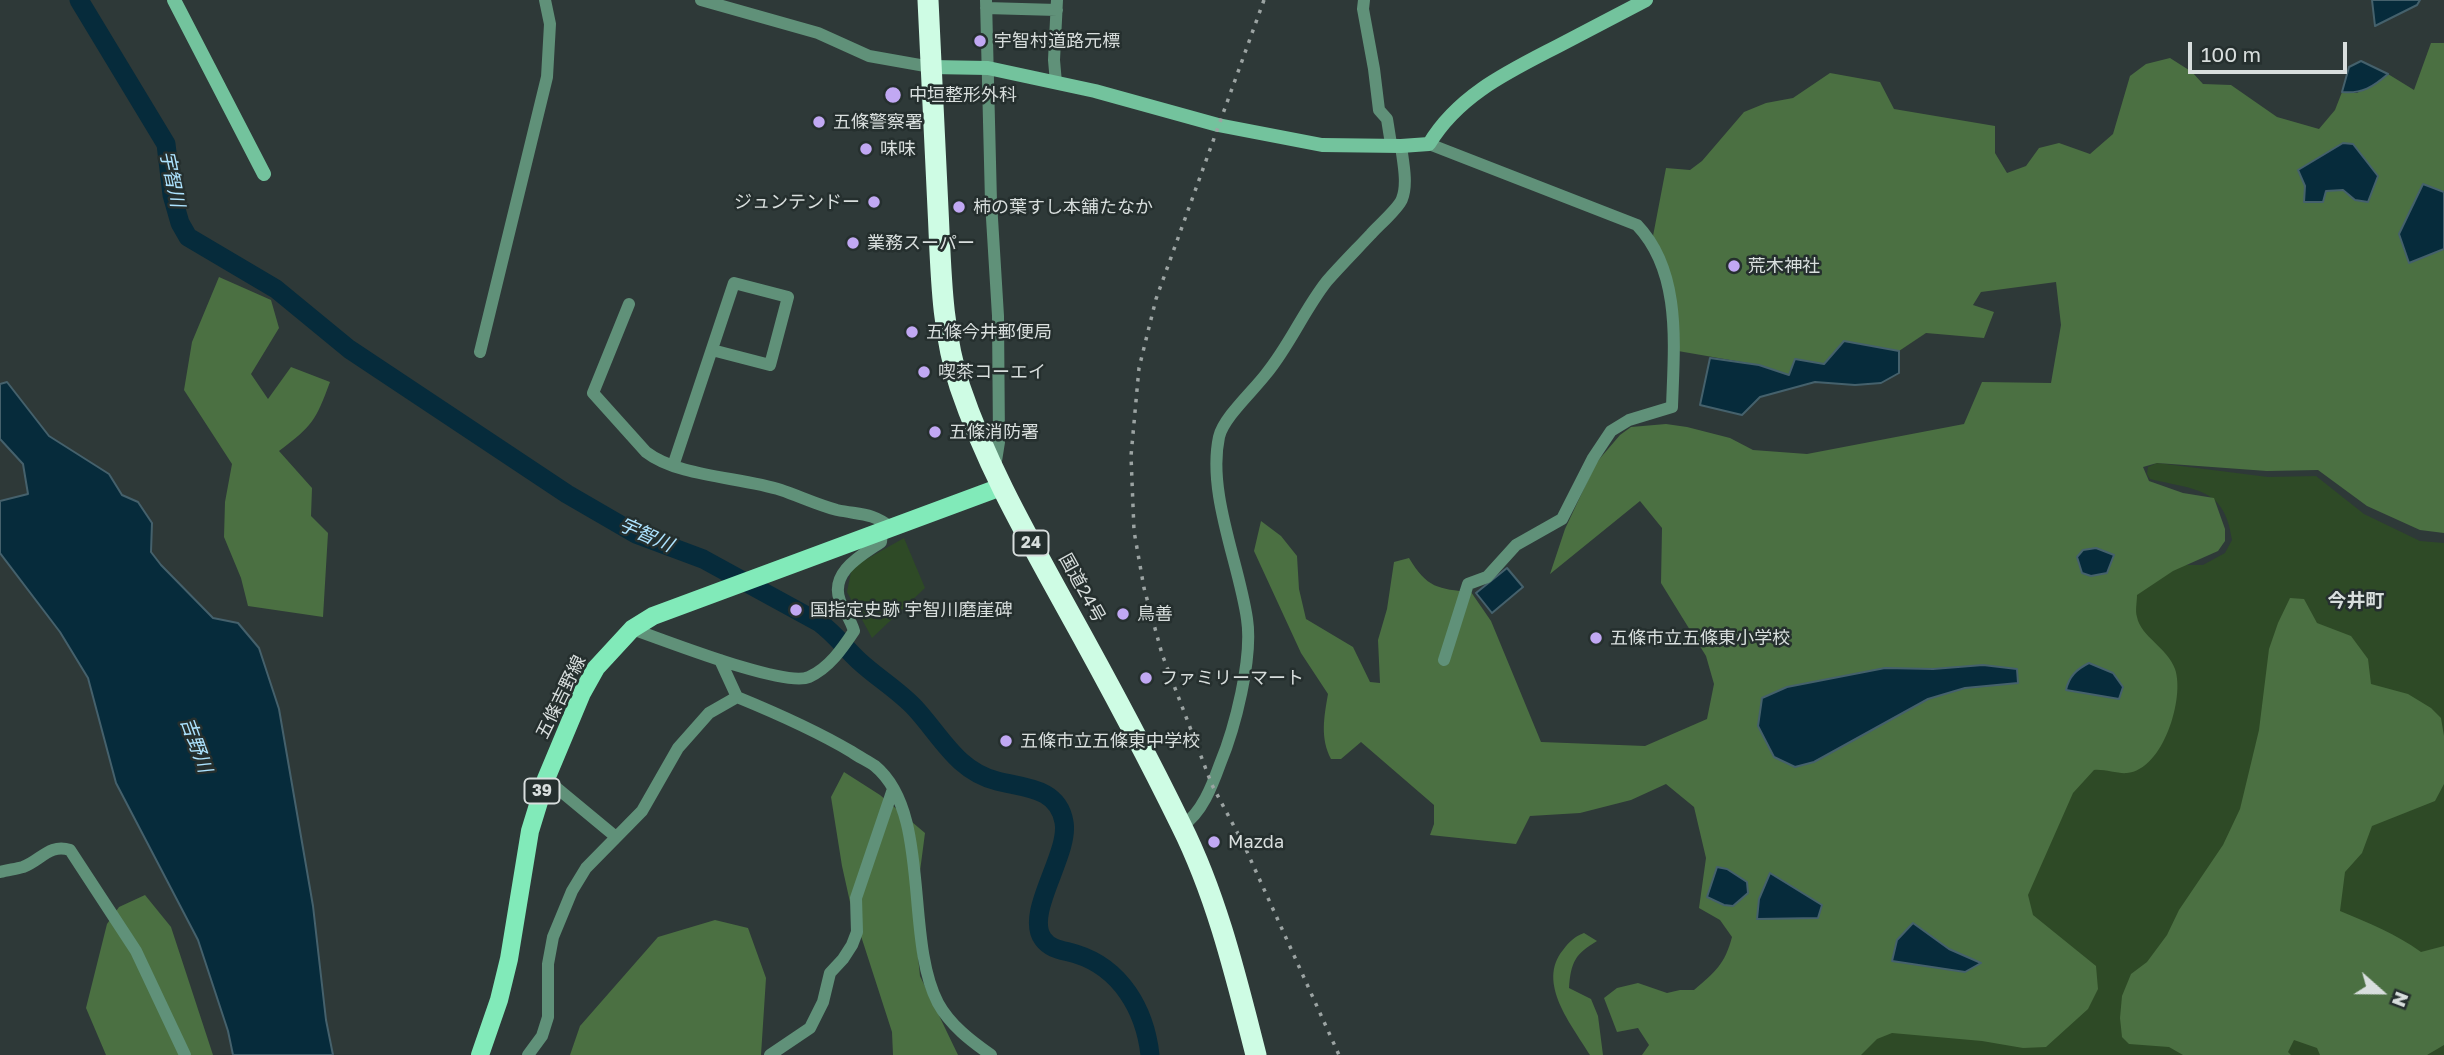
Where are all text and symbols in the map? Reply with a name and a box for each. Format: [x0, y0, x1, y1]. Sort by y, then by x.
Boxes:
scale bar [2192, 28, 2351, 72]
place label: 宇智村道路元標 [994, 30, 1120, 52]
marker: 宇智村道路元標 [972, 33, 988, 49]
text: 100 m [2201, 41, 2261, 67]
place label: 中垣整形外科 [909, 84, 1017, 106]
marker: 中垣整形外科 [883, 85, 903, 105]
place label: 五條警察署 [833, 111, 923, 133]
marker: 五條警察署 [811, 114, 827, 130]
place label: 味味 [880, 138, 916, 160]
marker: 味味 [858, 141, 874, 157]
water label: 宇智川 [155, 149, 189, 209]
place label: ジュンテンドー [734, 191, 860, 213]
marker: ジュンテンドー [866, 194, 882, 210]
place label: 柿の葉すし本舗たなか [973, 196, 1153, 218]
marker: 柿の葉すし本舗たなか [951, 199, 967, 215]
place label: 業務スーパー [867, 232, 975, 254]
marker: 業務スーパー [845, 235, 861, 251]
place label: 荒木神社 [1748, 255, 1820, 277]
marker: 荒木神社 [1726, 258, 1742, 274]
place label: 五條今井郵便局 [926, 321, 1052, 343]
marker: 五條今井郵便局 [904, 324, 920, 340]
place label: 喫茶コーエイ [938, 361, 1046, 383]
marker: 喫茶コーエイ [916, 364, 932, 380]
place label: 五條消防署 [949, 421, 1039, 443]
marker: 五條消防署 [927, 424, 943, 440]
water label: 宇智川 [615, 513, 677, 557]
road number: 24 [1014, 530, 1048, 556]
street label: 国道24号 [1054, 550, 1110, 626]
district label: 今井町 [2328, 590, 2384, 612]
place label: 国指定史跡 宇智川磨崖碑 [810, 599, 1012, 621]
marker: 国指定史跡 宇智川磨崖碑 [788, 602, 804, 618]
place label: 鳥善 [1137, 603, 1173, 625]
marker: 鳥善 [1115, 606, 1131, 622]
place label: 五條市立五條東小学校 [1610, 627, 1790, 649]
marker: 五條市立五條東小学校 [1588, 630, 1604, 646]
street label: 五條吉野線 [532, 652, 590, 742]
place label: ファミリーマート [1160, 667, 1304, 689]
marker: ファミリーマート [1138, 670, 1154, 686]
water label: 吉野川 [176, 714, 216, 776]
place label: 五條市立五條東中学校 [1020, 730, 1200, 752]
marker: 五條市立五條東中学校 [998, 733, 1014, 749]
road number: 39 [524, 778, 560, 804]
place label: Mazda [1228, 831, 1284, 853]
marker: Mazda [1206, 834, 1222, 850]
north arrow [2346, 957, 2416, 1027]
text: N [2388, 989, 2414, 1011]

